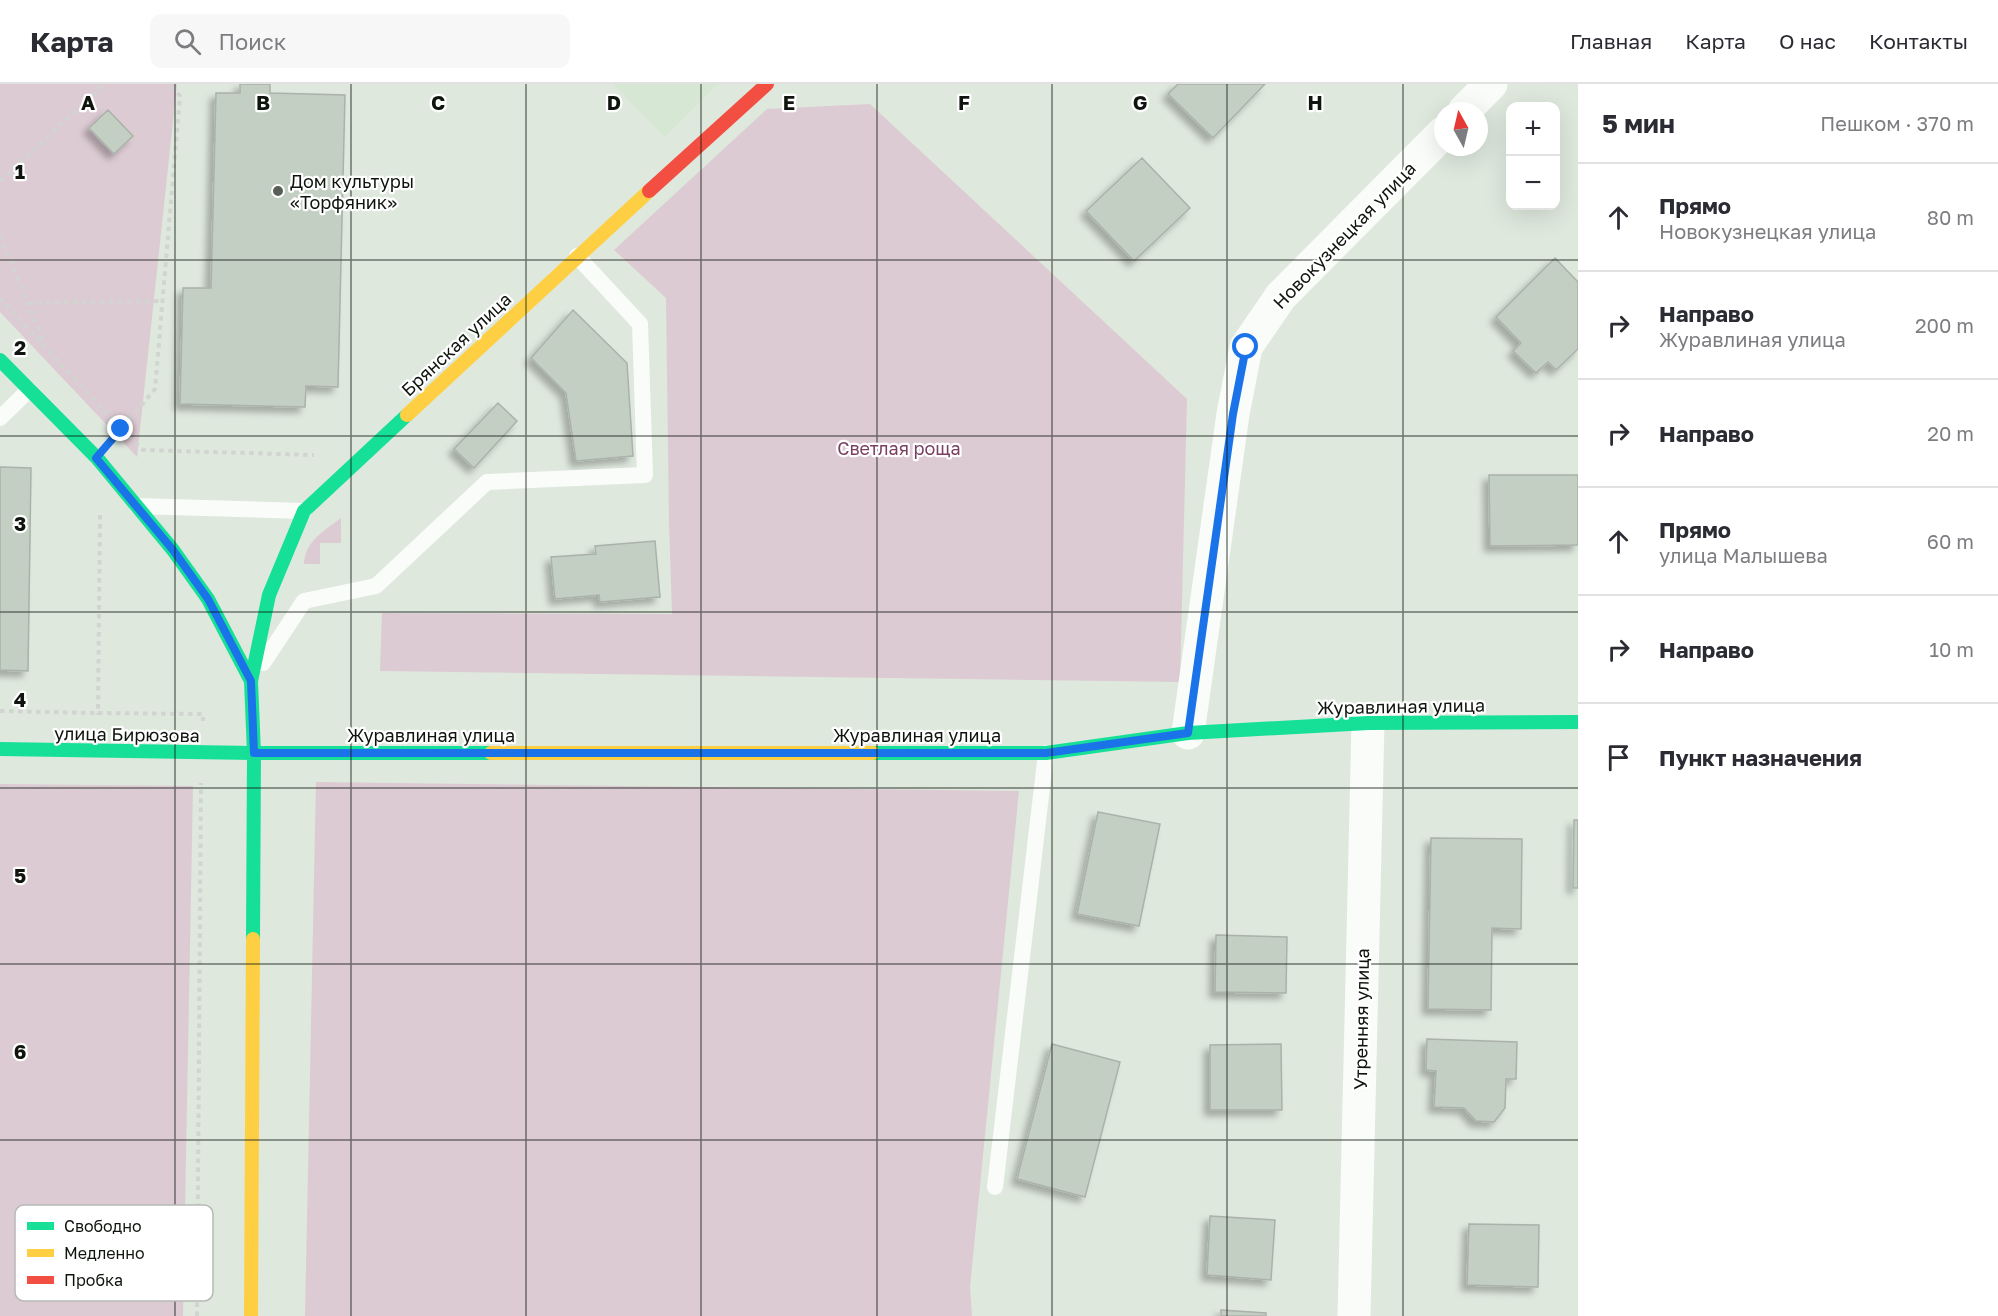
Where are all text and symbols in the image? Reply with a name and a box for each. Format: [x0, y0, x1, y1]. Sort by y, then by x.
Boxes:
search box [150, 14, 570, 68]
text: Карта [30, 25, 114, 58]
icon: search [171, 25, 204, 58]
text: Поиск [219, 28, 286, 55]
text: Главная [1570, 28, 1652, 54]
text: Карта [1685, 28, 1746, 54]
text: О нас [1779, 28, 1836, 54]
text: Контакты [1869, 28, 1968, 54]
text: A [81, 90, 95, 114]
text: B [256, 90, 270, 114]
text: C [431, 90, 445, 114]
text: D [607, 90, 621, 114]
text: E [783, 90, 795, 114]
text: F [958, 90, 970, 114]
text: G [1133, 90, 1147, 114]
text: H [1307, 90, 1323, 114]
north arrow [1434, 102, 1488, 156]
map controls [1506, 102, 1560, 210]
button: + [1506, 102, 1560, 156]
text: 5 мин [1602, 108, 1675, 139]
text: Пешком · 370 m [1820, 111, 1974, 135]
button: − [1506, 156, 1560, 210]
street label: Новокузнецкая улица [1268, 157, 1420, 313]
text: 1 [15, 159, 25, 183]
place label: Дом культуры «Торфяник» [290, 170, 414, 213]
marker: Дом культуры «Торфяник» [271, 184, 285, 198]
text: Прямо [1659, 192, 1731, 219]
icon: ahead [1602, 201, 1635, 234]
text: 80 m [1927, 205, 1974, 229]
text: Новокузнецкая улица [1659, 219, 1876, 243]
street label: Брянская улица [397, 288, 515, 400]
text: Направо [1659, 300, 1754, 327]
icon: right [1602, 309, 1635, 342]
text: 200 m [1915, 313, 1974, 337]
text: Журавлиная улица [1659, 327, 1846, 351]
route start [1232, 333, 1258, 359]
text: 2 [14, 335, 26, 359]
route end [107, 415, 133, 441]
icon: right [1602, 417, 1635, 450]
text: Направо [1659, 420, 1754, 447]
text: 20 m [1927, 421, 1974, 445]
park label: Светлая роща [837, 437, 961, 459]
text: 3 [14, 511, 26, 535]
text: Прямо [1659, 516, 1731, 543]
icon: ahead [1602, 525, 1635, 558]
text: 60 m [1927, 529, 1974, 553]
text: улица Малышева [1659, 543, 1828, 567]
icon: right [1602, 633, 1635, 666]
text: Направо [1659, 636, 1754, 663]
text: 10 m [1929, 637, 1974, 661]
text: 4 [14, 687, 26, 711]
street label: Журавлиная улица [1317, 694, 1485, 718]
street label: улица Бирюзова [54, 722, 200, 746]
street label: Журавлиная улица [347, 724, 515, 746]
street label: Журавлиная улица [833, 724, 1001, 746]
icon: arrive [1602, 741, 1635, 774]
text: Пункт назначения [1659, 744, 1862, 771]
text: 5 [14, 863, 26, 887]
street label: Утренняя улица [1349, 948, 1373, 1090]
text: 6 [14, 1039, 26, 1063]
legend [15, 1205, 213, 1301]
text: Свободно [64, 1216, 142, 1236]
text: Медленно [64, 1243, 145, 1263]
text: Пробка [64, 1270, 123, 1290]

